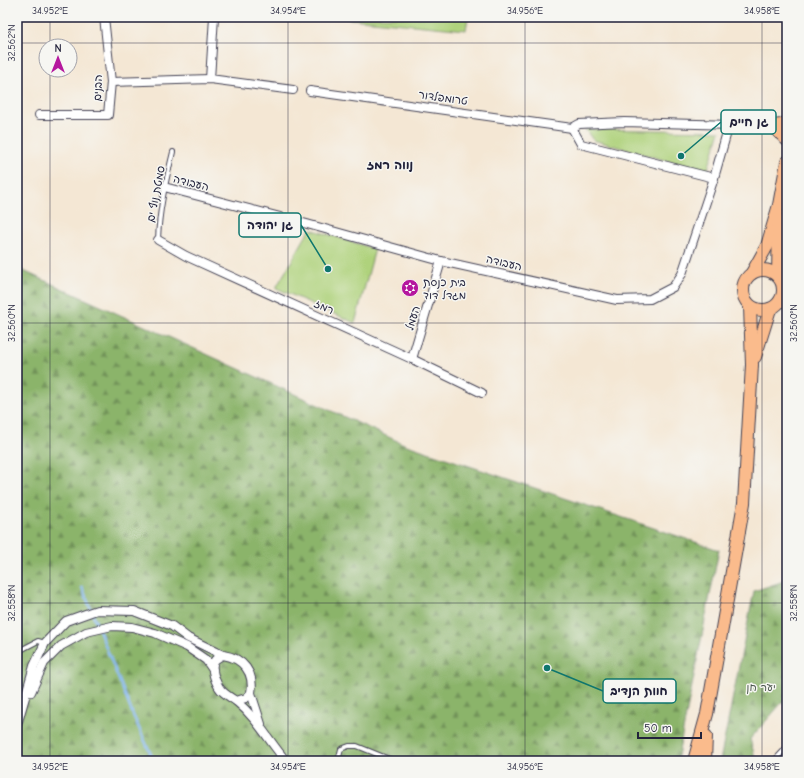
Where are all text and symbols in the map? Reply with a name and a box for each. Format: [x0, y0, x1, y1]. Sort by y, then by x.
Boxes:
text: 34.952°E [32, 5, 68, 17]
text: 34.954°E [270, 5, 306, 17]
text: 34.956°E [507, 5, 543, 17]
text: 34.958°E [744, 5, 780, 17]
text: 32.562°N [6, 25, 18, 61]
north arrow [38, 38, 78, 78]
text: N [54, 42, 62, 55]
street label: הבנים [91, 74, 105, 102]
street label: טרומפלדור [417, 88, 469, 108]
callout: גן חיים [721, 110, 776, 134]
text: גן חיים [730, 115, 769, 129]
district label: נווה רמז [367, 158, 413, 172]
street label: סמטת נוף ים [144, 165, 168, 223]
street label: העבודה [172, 172, 210, 194]
callout: גן יהודה [239, 213, 301, 237]
text: גן יהודה [247, 218, 293, 232]
street label: העבודה [485, 253, 523, 273]
place label: בית כנסת מגדל דוד [423, 276, 466, 302]
synagogue icon: בית כנסת מגדל דוד [400, 278, 420, 298]
street label: רמז [312, 297, 336, 317]
text: 32.560°N [6, 304, 18, 342]
street label: העמל [403, 304, 423, 332]
text: 32.560°N [788, 304, 800, 342]
text: 32.558°N [6, 585, 18, 621]
text: 32.558°N [788, 585, 800, 621]
callout: חוות הנדיב [603, 679, 676, 703]
park label: יער חן [746, 681, 776, 694]
text: חוות הנדיב [609, 684, 668, 699]
scale bar [638, 714, 701, 740]
text: 50 m [644, 721, 672, 735]
text: 34.952°E [32, 761, 68, 773]
text: 34.954°E [270, 761, 306, 773]
text: 34.956°E [507, 761, 543, 773]
text: 34.958°E [744, 761, 780, 773]

